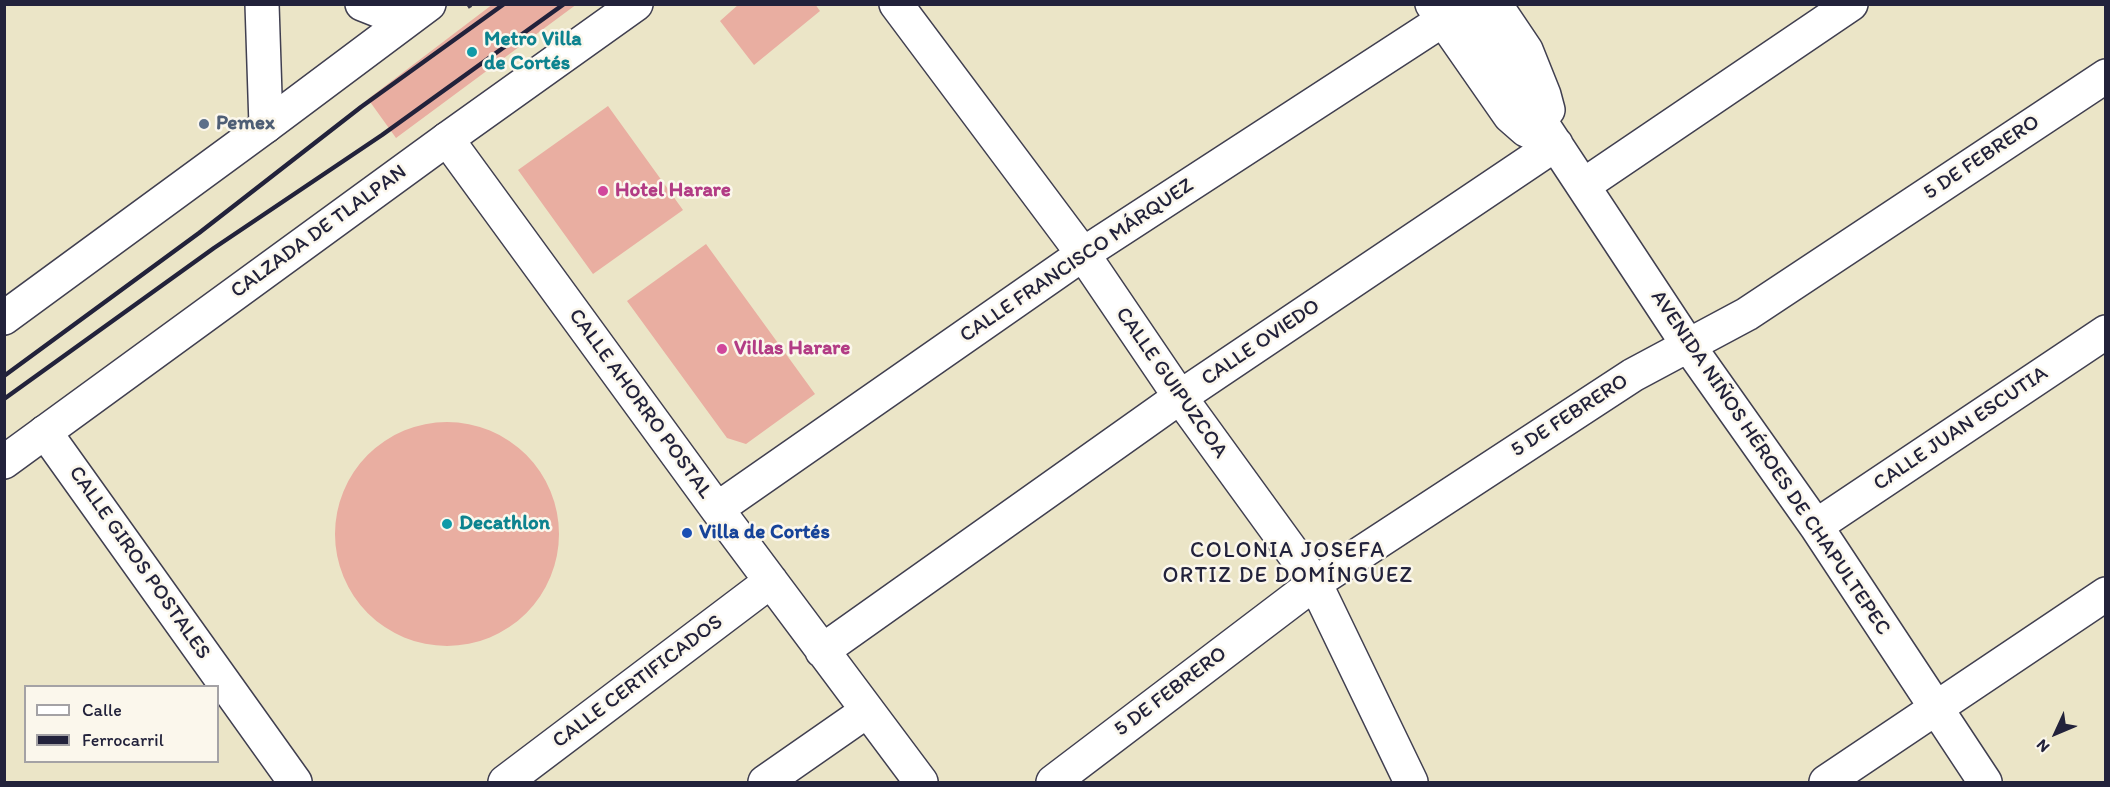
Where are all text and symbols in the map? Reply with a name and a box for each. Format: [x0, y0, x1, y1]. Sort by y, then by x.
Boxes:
place label: Metro Villa de Cortés [484, 27, 582, 77]
marker: Metro Villa de Cortés [465, 45, 479, 59]
street label: 5 DE FEBRERO [1919, 110, 2045, 206]
place label: Pemex [216, 111, 275, 137]
marker: Pemex [197, 117, 211, 131]
street label: CALZADA DE TLALPAN [226, 160, 412, 304]
street label: CALLE FRANCISCO MÁRQUEZ [956, 173, 1198, 349]
place label: Hotel Harare [615, 178, 731, 204]
marker: Hotel Harare [596, 184, 610, 198]
street label: AVENIDA NIÑOS HÉROES DE CHAPULTEPEC [1645, 286, 1895, 640]
street label: CALLE OVIEDO [1197, 294, 1325, 392]
street label: CALLE GUIPUZCOA [1109, 303, 1233, 463]
street label: CALLE AHORRO POSTAL [563, 304, 717, 504]
place label: Villas Harare [734, 336, 850, 362]
marker: Villas Harare [715, 342, 729, 356]
street label: CALLE JUAN ESCUTIA [1869, 361, 2053, 497]
street label: 5 DE FEBRERO [1507, 369, 1633, 463]
street label: CALLE GIROS POSTALES [63, 462, 215, 664]
place label: Decathlon [459, 511, 550, 537]
marker: Decathlon [440, 517, 454, 531]
place label: Villa de Cortés [699, 520, 830, 546]
marker: Villa de Cortés [680, 526, 694, 540]
district label: COLONIA JOSEFA ORTIZ DE DOMÍNGUEZ [1163, 538, 1413, 590]
street label: CALLE CERTIFICADOS [548, 610, 728, 754]
street label: 5 DE FEBRERO [1110, 642, 1232, 742]
legend [24, 685, 219, 763]
text: Calle [82, 699, 122, 721]
north arrow [2026, 703, 2086, 763]
text: Ferrocarril [82, 729, 164, 751]
text: N [2032, 735, 2053, 756]

